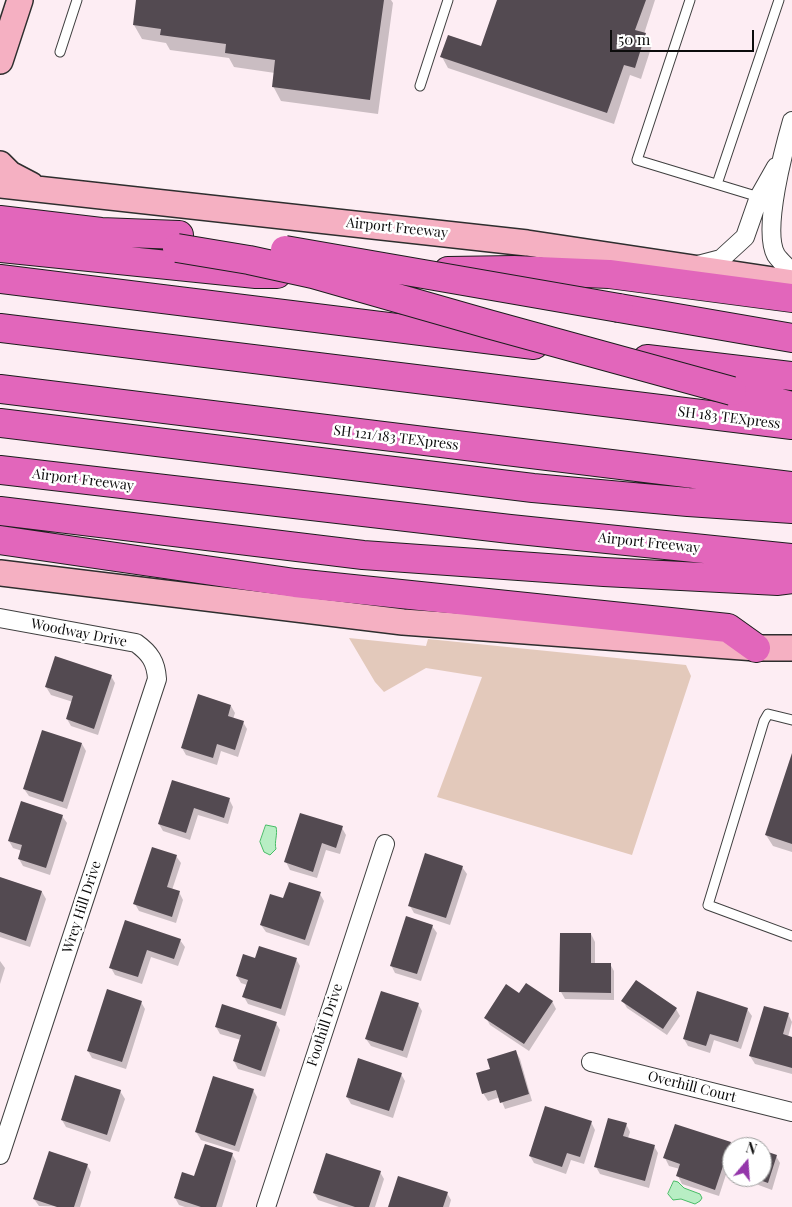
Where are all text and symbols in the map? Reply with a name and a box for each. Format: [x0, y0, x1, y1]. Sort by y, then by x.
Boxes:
scale bar [612, 20, 756, 52]
text: 50 m [618, 29, 650, 49]
street label: Airport Freeway [345, 214, 449, 242]
street label: SH 183 TEXpress [677, 403, 781, 433]
street label: SH 121/183 TEXpress [333, 422, 459, 454]
street label: Airport Freeway [31, 465, 135, 495]
street label: Airport Freeway [597, 529, 701, 557]
street label: Woodway Drive [30, 615, 128, 651]
street label: Wrey Hill Drive [59, 859, 105, 955]
street label: Foothill Drive [304, 982, 346, 1068]
street label: Overhill Court [646, 1068, 738, 1106]
north arrow [722, 1137, 772, 1187]
text: N [744, 1138, 759, 1159]

